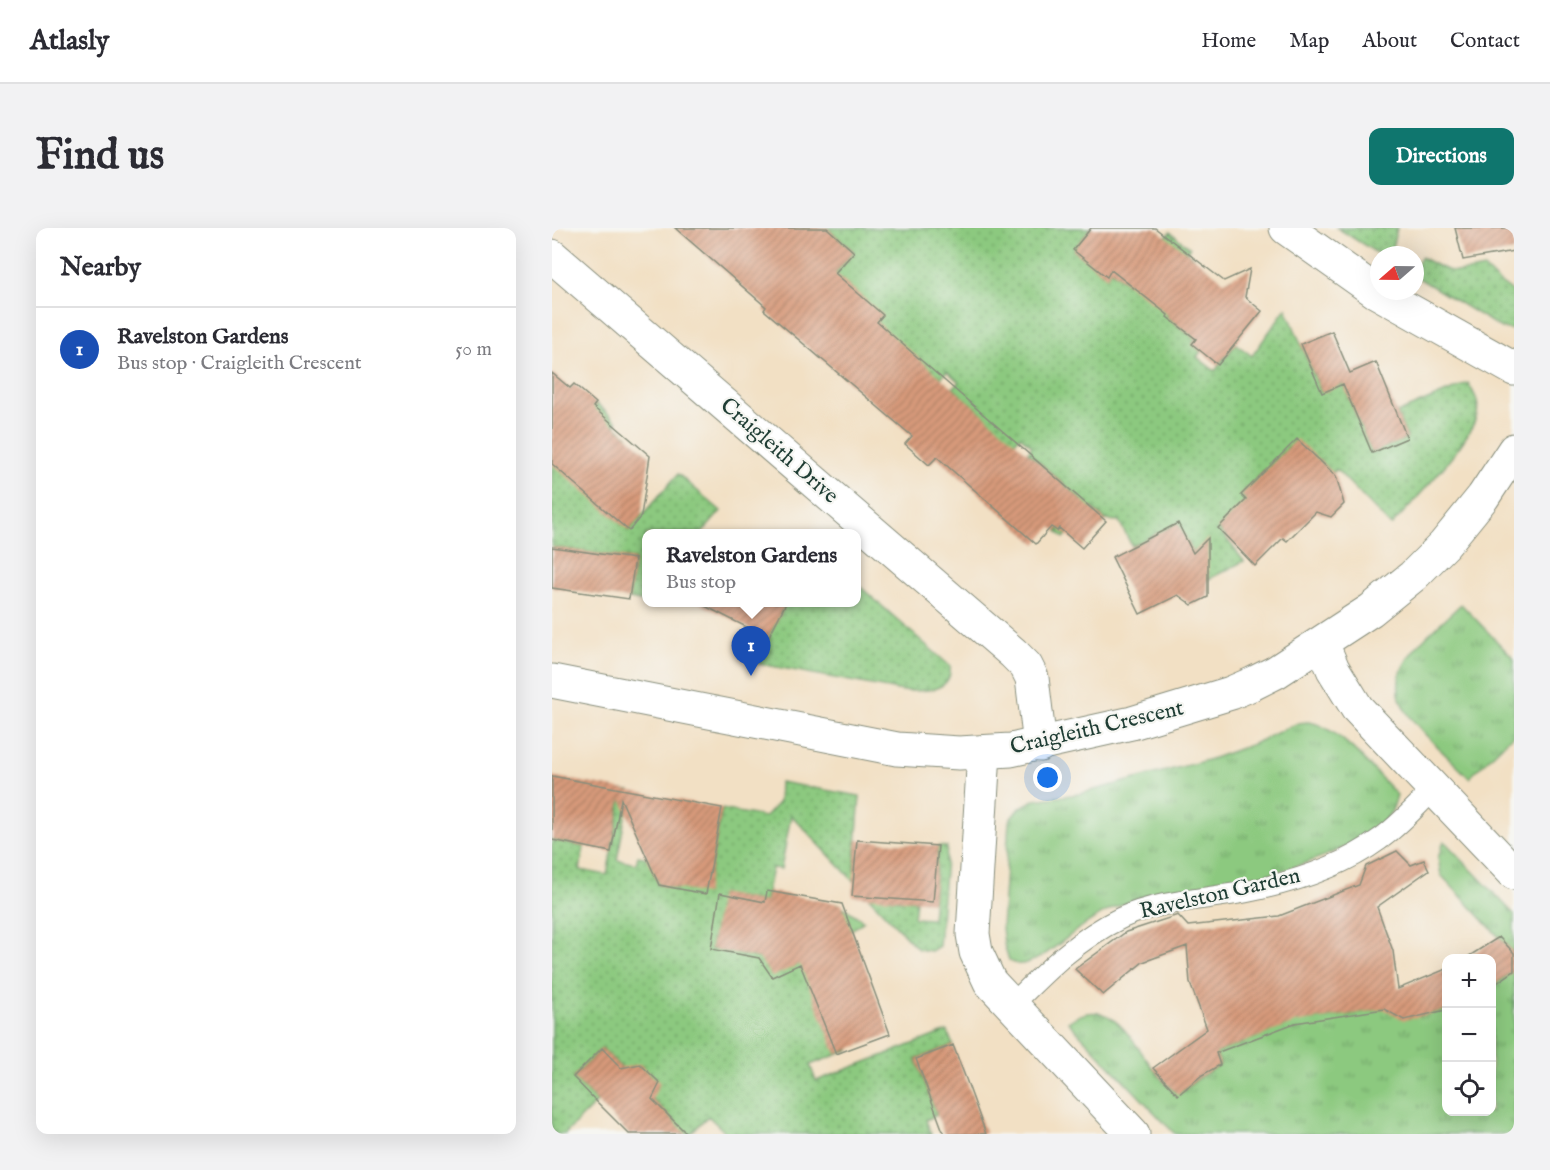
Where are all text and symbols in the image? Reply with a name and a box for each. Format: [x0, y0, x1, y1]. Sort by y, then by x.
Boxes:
text: Atlasly [30, 24, 109, 59]
text: Home [1201, 28, 1256, 55]
text: Map [1289, 28, 1329, 55]
text: About [1362, 28, 1417, 55]
text: Contact [1450, 28, 1520, 55]
button: Directions [1369, 128, 1514, 185]
text: Find us [36, 130, 164, 183]
north arrow [1370, 246, 1424, 300]
text: Nearby [60, 251, 141, 284]
text: Ravelston Gardens [117, 323, 289, 351]
text: 1 [76, 337, 83, 362]
text: 50 m [455, 337, 492, 362]
text: Bus stop · Craigleith Crescent [117, 351, 362, 376]
street label: Craigleith Drive [714, 392, 844, 510]
popup [642, 529, 861, 607]
text: Ravelston Gardens [666, 542, 837, 570]
text: Bus stop [666, 570, 736, 595]
pin: 1 [732, 626, 770, 676]
street label: Craigleith Crescent [1007, 694, 1187, 762]
your location [1033, 763, 1062, 792]
street label: Ravelston Garden [1137, 862, 1303, 926]
map controls [1442, 954, 1496, 1116]
button: + [1442, 954, 1496, 1008]
button: − [1442, 1008, 1496, 1062]
button: locate [1442, 1062, 1496, 1116]

